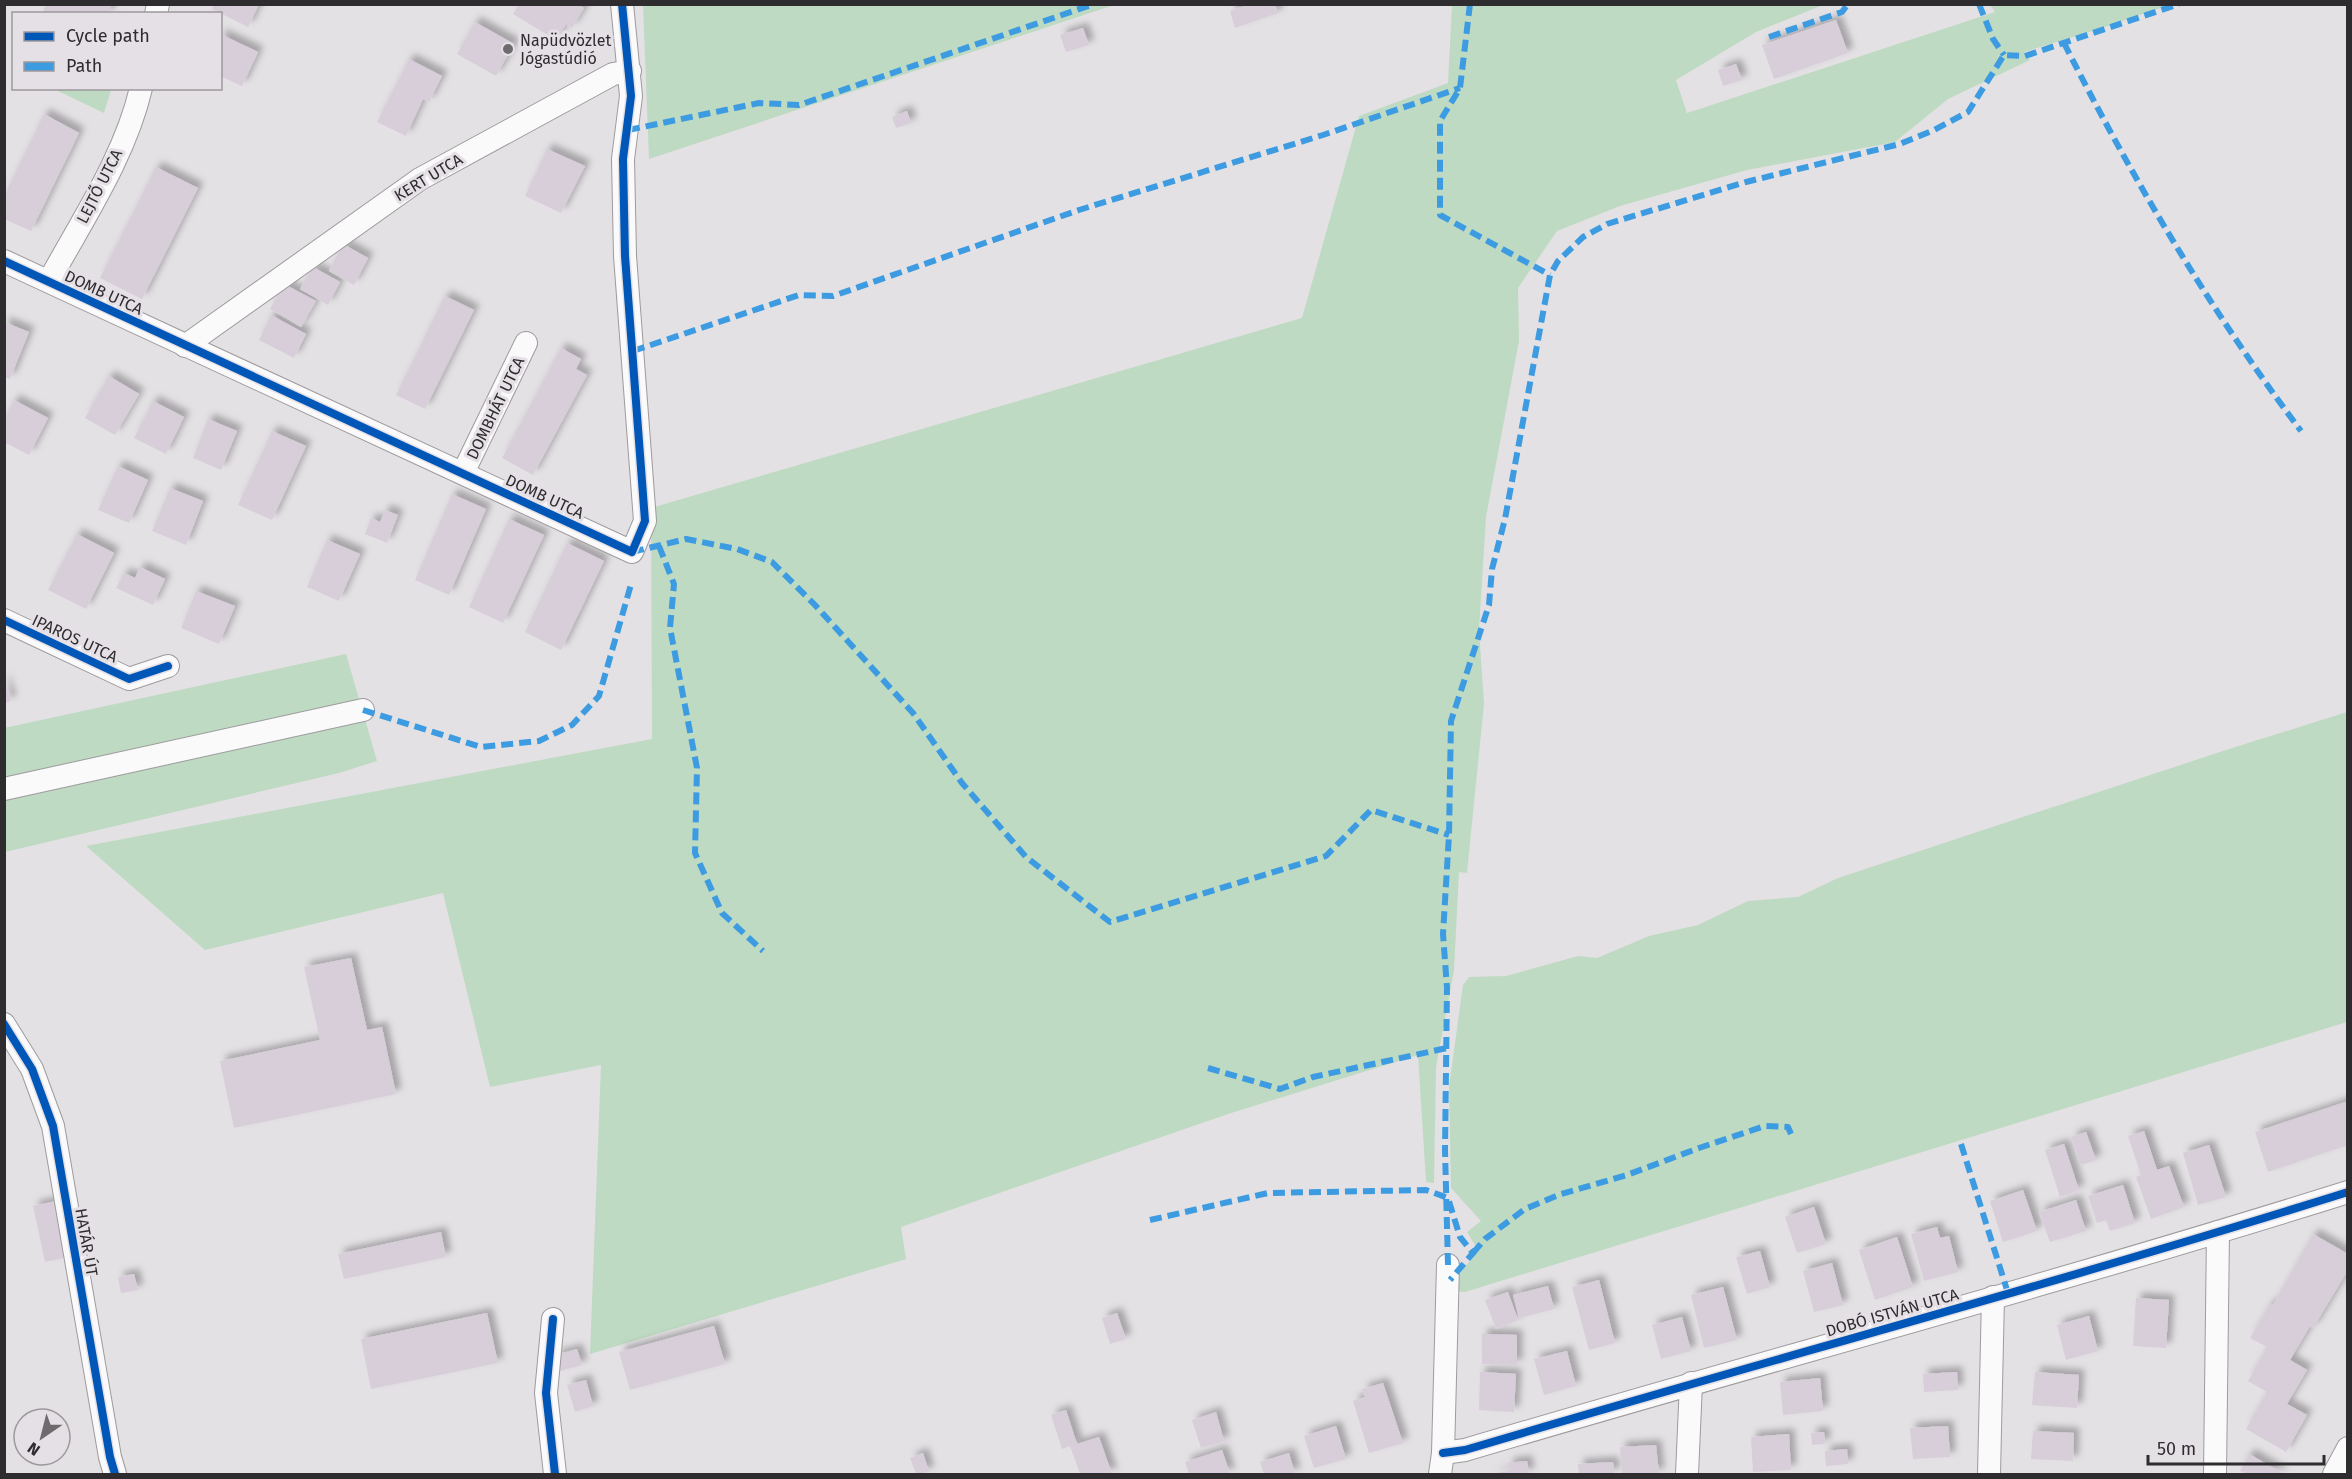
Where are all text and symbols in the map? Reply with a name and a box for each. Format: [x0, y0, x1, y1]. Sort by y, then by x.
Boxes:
legend [12, 12, 222, 90]
text: Cycle path [66, 25, 150, 47]
place label: Napüdvözlet Jógastúdió [520, 31, 611, 68]
marker: Napüdvözlet Jógastúdió [501, 42, 515, 56]
text: Path [66, 55, 102, 77]
street label: LEJTŐ UTCA [71, 144, 127, 227]
street label: KERT UTCA [391, 149, 467, 205]
street label: DOMB UTCA [62, 266, 147, 319]
street label: DOMBHÁT UTCA [462, 353, 529, 463]
street label: DOMB UTCA [503, 470, 588, 523]
street label: IPAROS UTCA [29, 610, 121, 667]
street label: HATÁR ÚT [71, 1206, 103, 1278]
street label: DOBÓ ISTVÁN UTCA [1823, 1283, 1962, 1341]
north arrow [12, 1407, 72, 1467]
scale bar [2148, 1428, 2324, 1466]
text: N [24, 1438, 43, 1460]
text: 50 m [2157, 1438, 2196, 1460]

